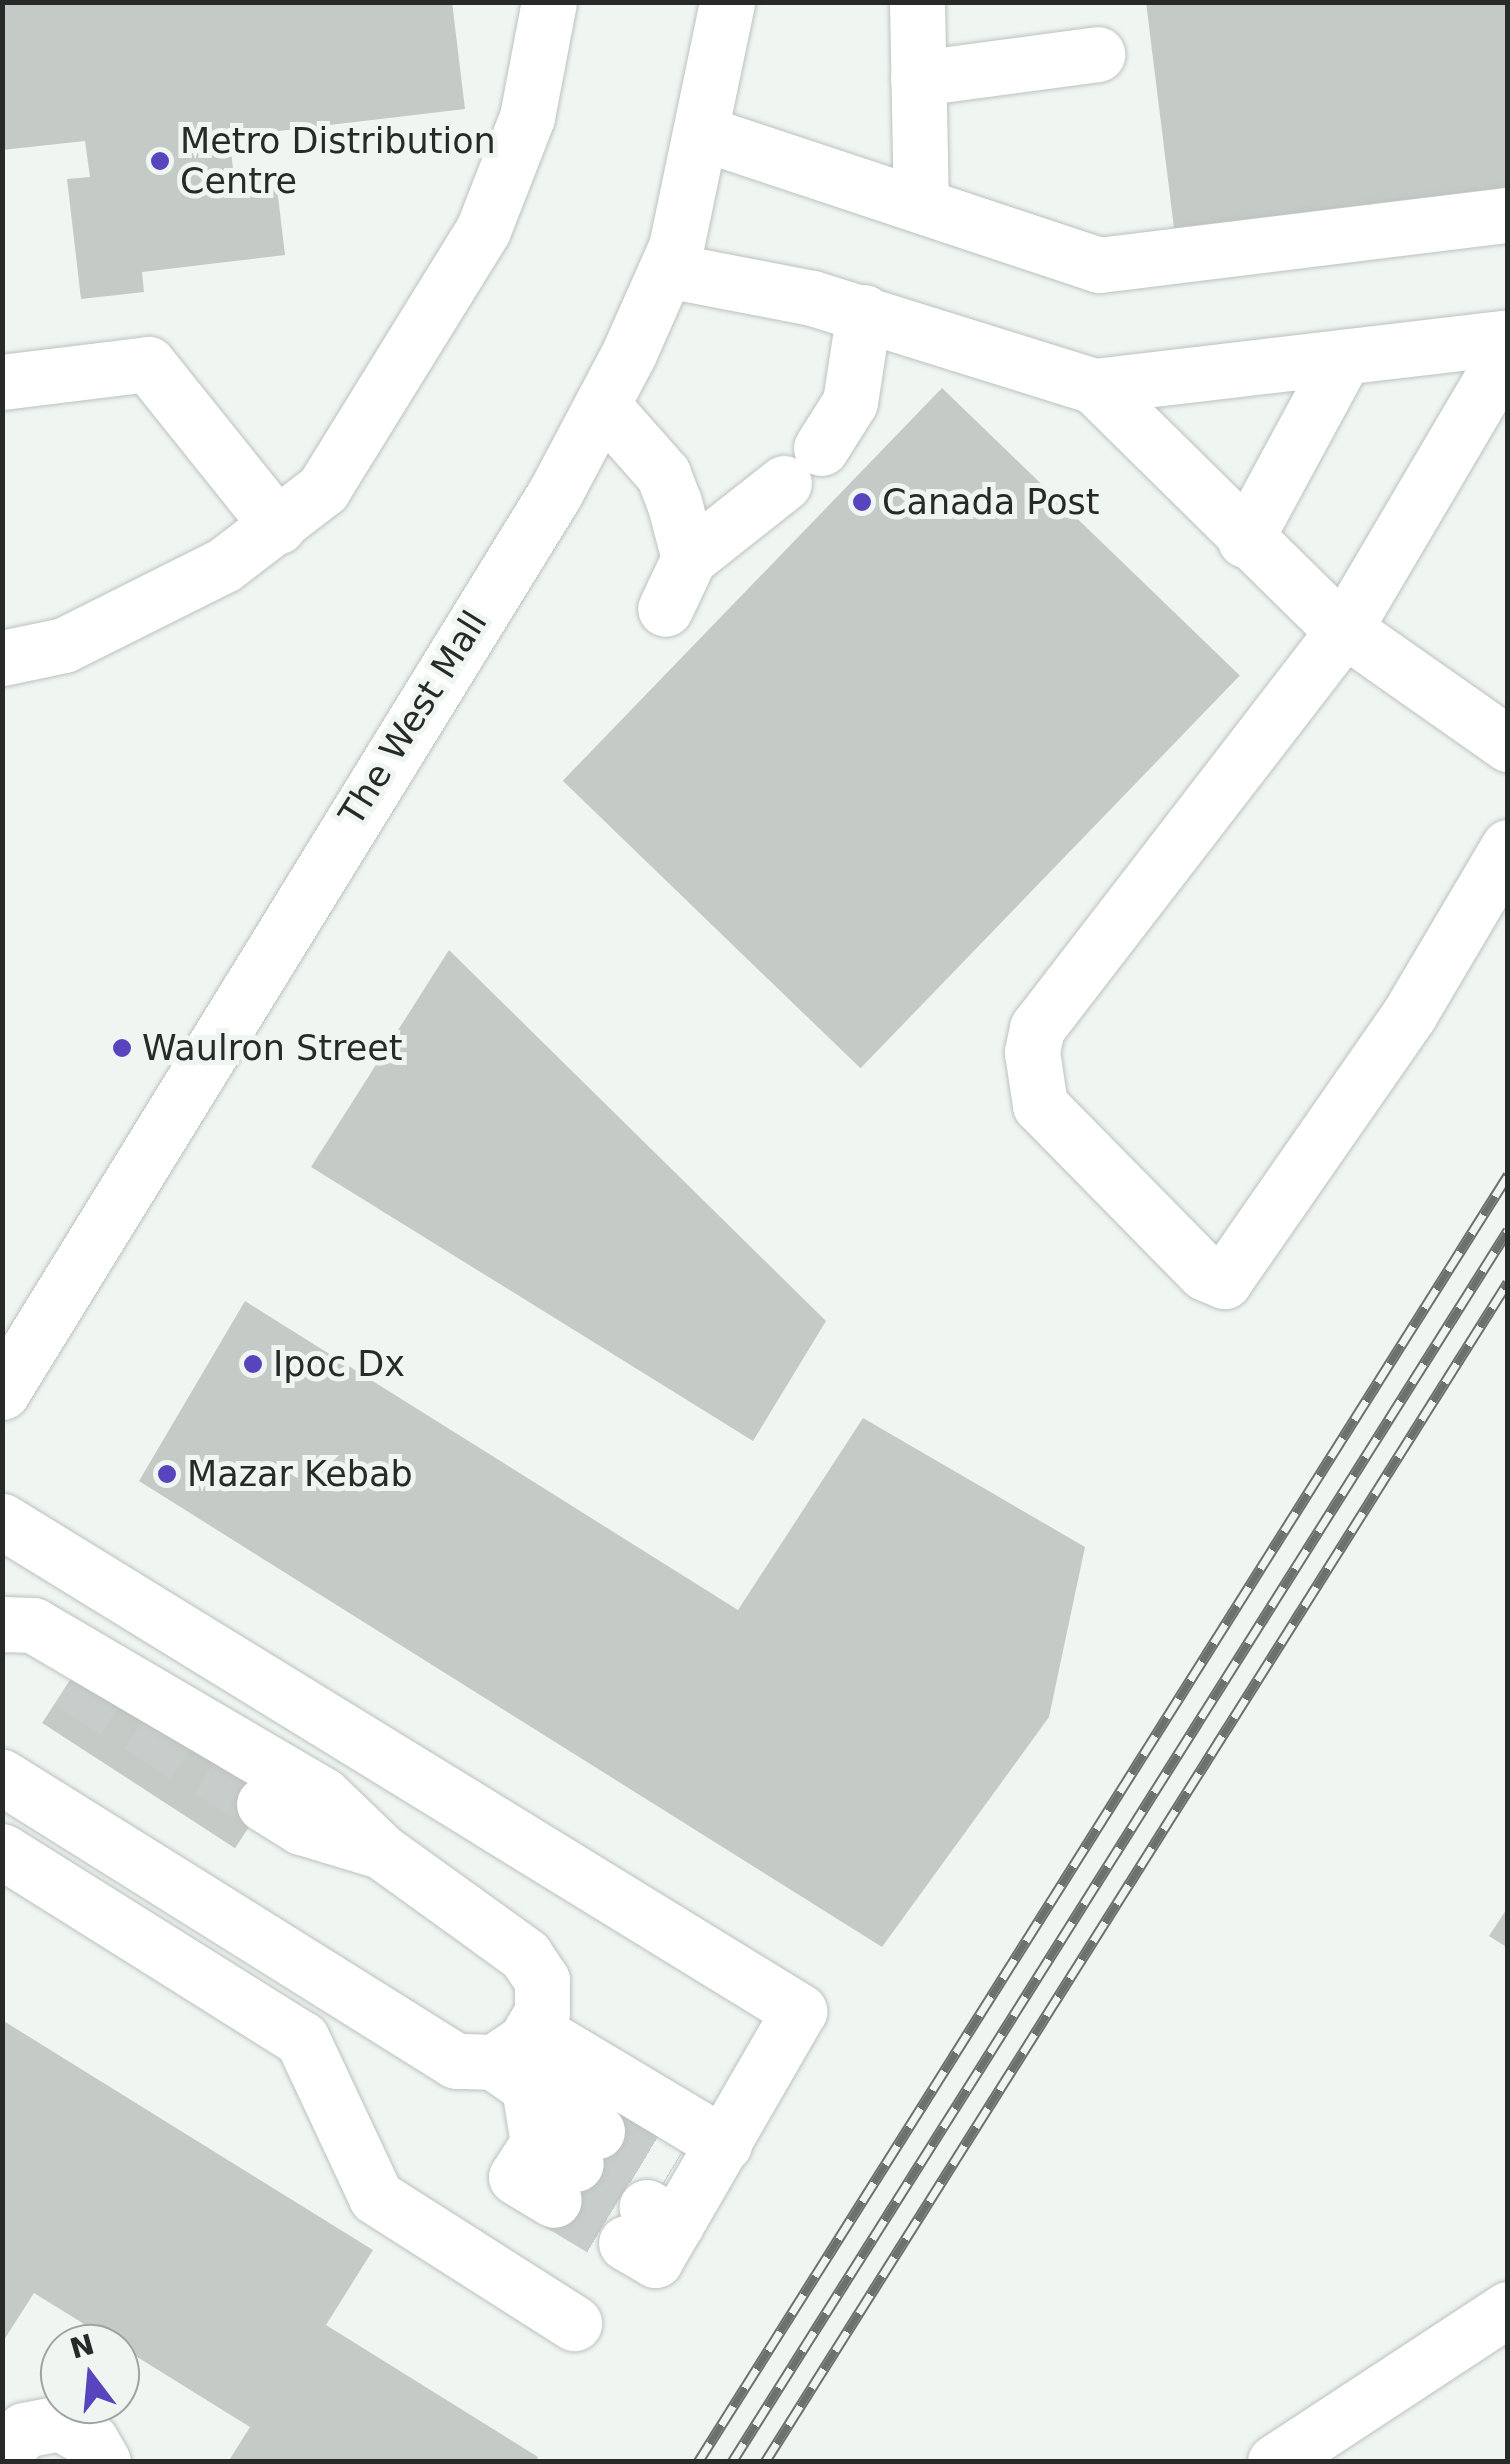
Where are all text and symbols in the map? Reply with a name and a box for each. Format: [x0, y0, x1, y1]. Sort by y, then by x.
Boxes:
place label: Metro Distribution Centre [180, 120, 496, 202]
marker: Metro Distribution Centre [149, 150, 171, 172]
place label: Canada Post [882, 481, 1100, 523]
marker: Canada Post [851, 491, 873, 513]
street label: The West Mall [330, 603, 496, 833]
place label: Waulron Street [142, 1027, 402, 1069]
marker: Waulron Street [111, 1037, 133, 1059]
place label: Ipoc Dx [273, 1343, 405, 1385]
marker: Ipoc Dx [242, 1353, 264, 1375]
place label: Mazar Kebab [187, 1453, 413, 1495]
marker: Mazar Kebab [156, 1463, 178, 1485]
north arrow [40, 2324, 140, 2424]
text: N [66, 2328, 98, 2366]

